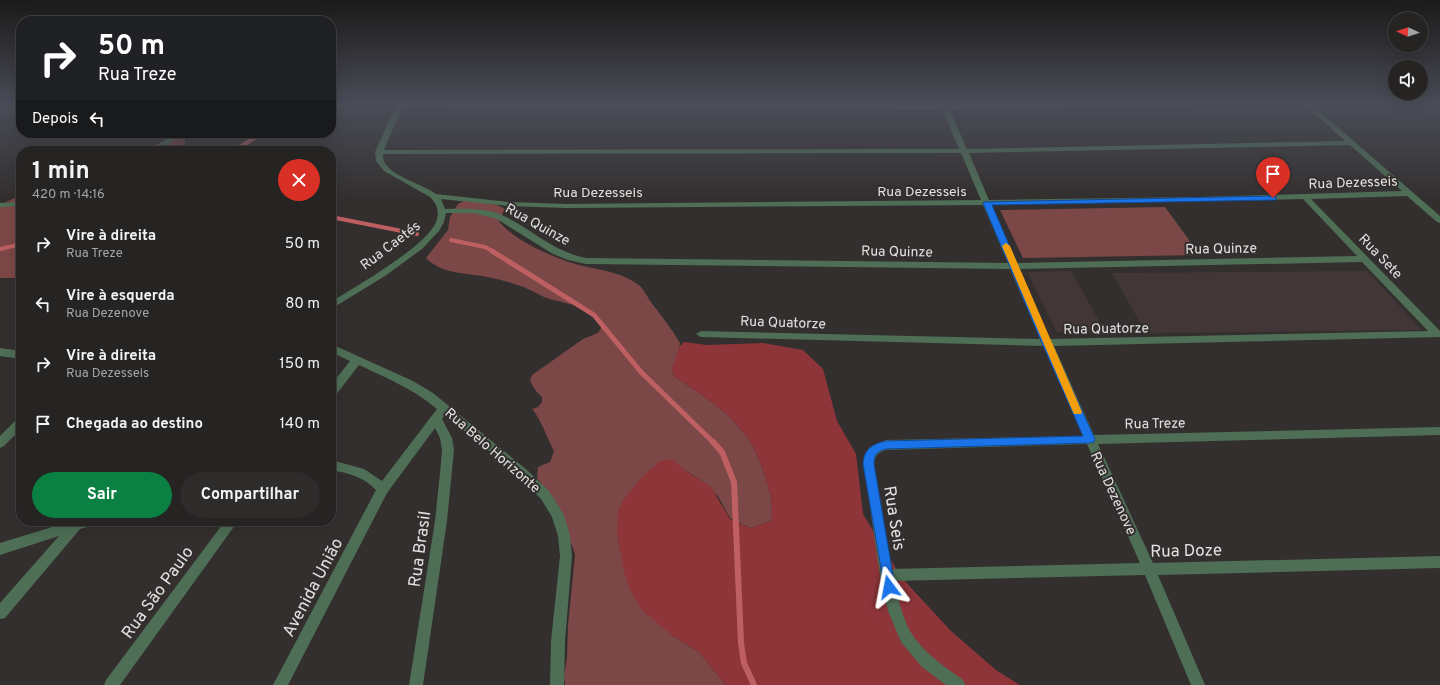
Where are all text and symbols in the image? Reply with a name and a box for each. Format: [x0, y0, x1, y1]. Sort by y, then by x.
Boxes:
north arrow [1388, 12, 1428, 52]
map controls [1388, 12, 1428, 100]
text: 50 m [98, 29, 165, 65]
icon: right [32, 32, 84, 84]
button: sound [1388, 60, 1428, 100]
text: Rua Treze [98, 64, 177, 87]
icon: left [86, 108, 108, 130]
text: Depois [32, 110, 78, 129]
text: 1 min [32, 157, 90, 187]
pin [1256, 157, 1290, 198]
button: close [278, 159, 320, 201]
icon: arrive [1262, 163, 1284, 185]
street label: Rua Dezesseis [1308, 173, 1398, 194]
street label: Rua Dezesseis [877, 184, 967, 201]
street label: Rua Dezesseis [553, 185, 643, 202]
text: 420 m · 14:16 [32, 187, 105, 203]
street label: Rua Quinze [502, 200, 573, 250]
street label: Rua Caetés [357, 218, 424, 274]
text: Vire à direita [66, 227, 156, 246]
street label: Rua Sete [1354, 231, 1405, 283]
icon: right [32, 233, 54, 255]
text: 50 m [285, 235, 320, 254]
street label: Rua Quinze [1185, 240, 1257, 259]
street label: Rua Quinze [861, 243, 933, 262]
text: Rua Treze [66, 246, 123, 262]
text: Vire à esquerda [66, 287, 175, 306]
icon: left [32, 293, 54, 315]
text: 80 m [285, 295, 320, 314]
text: Rua Dezenove [66, 306, 149, 322]
street label: Rua Quatorze [740, 314, 826, 333]
street label: Rua Quatorze [1063, 320, 1149, 339]
text: Vire à direita [66, 347, 156, 366]
icon: right [32, 353, 54, 375]
text: 150 m [279, 355, 320, 374]
text: Rua Dezesseis [66, 366, 149, 382]
street label: Rua Belo Horizonte [441, 405, 543, 497]
icon: arrive [32, 413, 54, 435]
text: Chegada ao destino [66, 415, 203, 434]
text: 140 m [280, 415, 320, 434]
street label: Rua Treze [1124, 415, 1186, 434]
street label: Rua Dezenove [1086, 449, 1139, 538]
button: Sair [32, 472, 172, 518]
button: Compartilhar [180, 472, 320, 518]
street label: Rua Seis [877, 484, 909, 552]
street label: Rua Brasil [405, 510, 437, 589]
street label: Avenida União [278, 535, 349, 641]
street label: Rua Doze [1150, 540, 1222, 564]
street label: Rua São Paulo [118, 543, 200, 644]
position arrow [868, 566, 910, 608]

